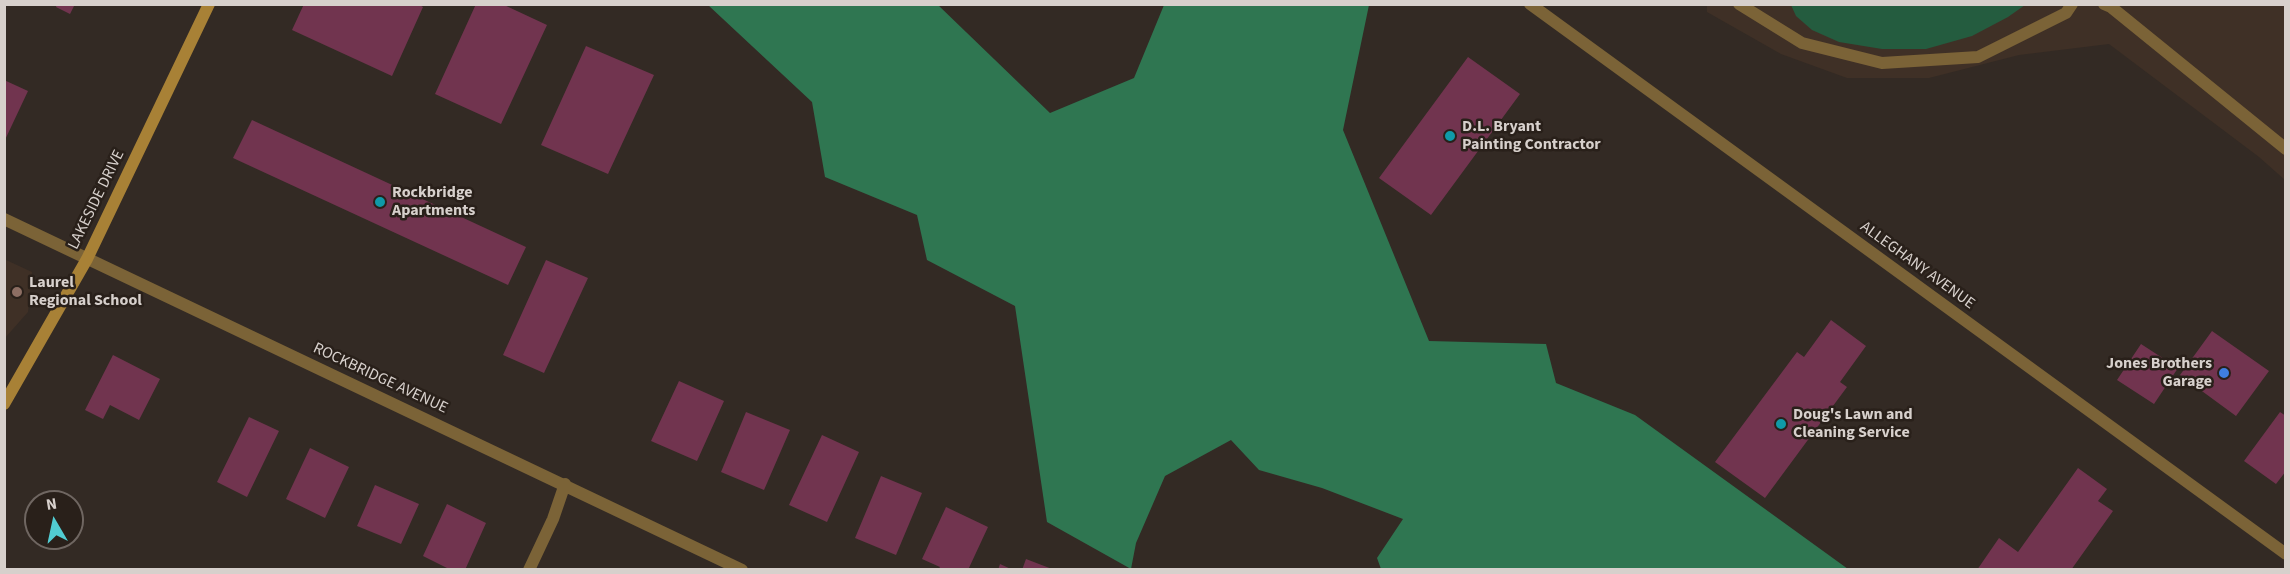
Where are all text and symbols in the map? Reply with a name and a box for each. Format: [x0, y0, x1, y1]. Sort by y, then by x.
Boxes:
place label: D.L. Bryant Painting Contractor [1462, 117, 1601, 155]
marker: D.L. Bryant Painting Contractor [1443, 129, 1457, 143]
street label: LAKESIDE DRIVE [65, 147, 129, 253]
place label: Rockbridge Apartments [392, 183, 475, 221]
marker: Rockbridge Apartments [373, 195, 387, 209]
street label: ALLEGHANY AVENUE [1856, 218, 1978, 314]
place label: Laurel Regional School [29, 273, 142, 311]
marker: Laurel Regional School [10, 285, 24, 299]
street label: ROCKBRIDGE AVENUE [310, 339, 450, 419]
place label: Jones Brothers Garage [2106, 354, 2212, 392]
marker: Jones Brothers Garage [2217, 366, 2231, 380]
place label: Doug's Lawn and Cleaning Service [1793, 405, 1913, 443]
marker: Doug's Lawn and Cleaning Service [1774, 417, 1788, 431]
north arrow [24, 490, 84, 550]
text: N [45, 493, 58, 516]

